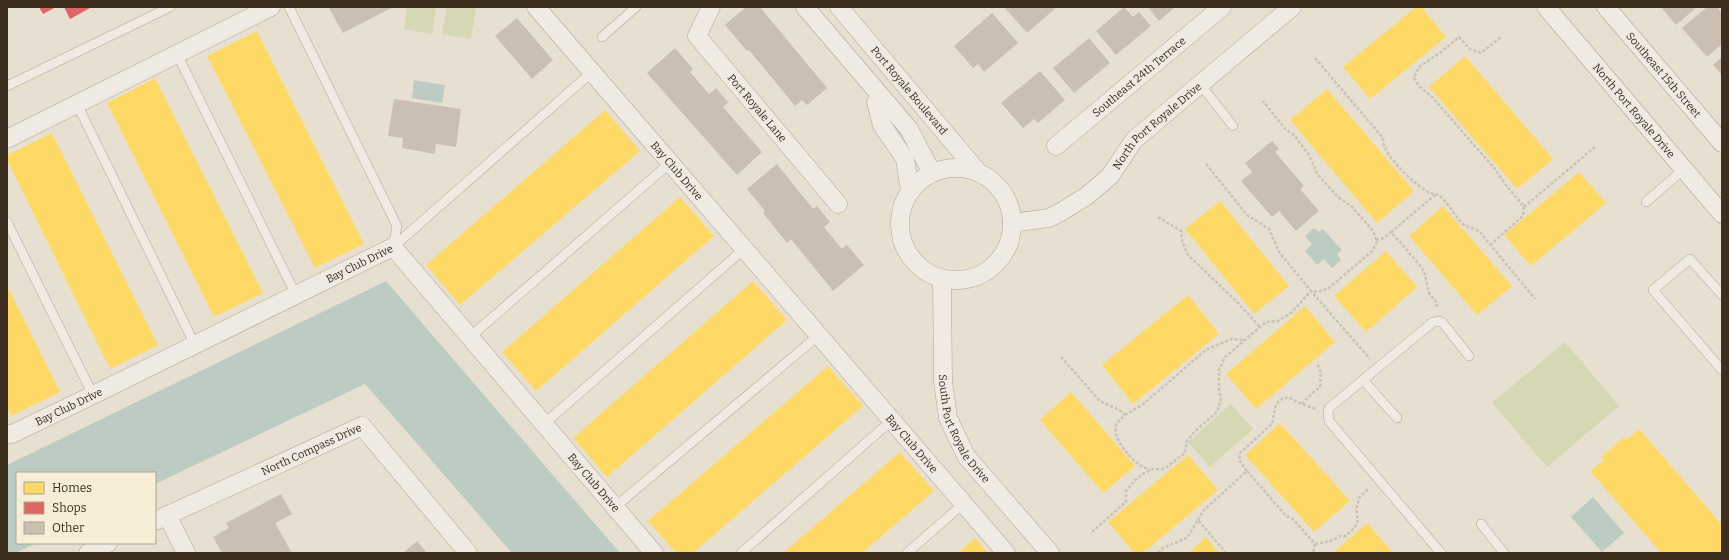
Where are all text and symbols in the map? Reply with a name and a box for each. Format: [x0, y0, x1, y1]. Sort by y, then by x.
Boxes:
street label: Southeast 15th Street [1624, 29, 1704, 120]
street label: Southeast 24th Terrace [1089, 34, 1188, 119]
street label: Port Royale Boulevard [868, 43, 951, 138]
street label: North Port Royale Drive [1590, 61, 1678, 160]
street label: Port Royale Lane [725, 71, 790, 145]
street label: North Port Royale Drive [1110, 80, 1204, 172]
street label: Bay Club Drive [648, 139, 706, 203]
street label: Bay Club Drive [324, 242, 395, 286]
street label: South Port Royale Drive [936, 374, 993, 486]
street label: Bay Club Drive [33, 385, 105, 428]
street label: Bay Club Drive [883, 412, 941, 475]
street label: North Compass Drive [259, 421, 363, 478]
street label: Bay Club Drive [565, 451, 623, 515]
legend [16, 472, 156, 544]
text: Homes [52, 481, 92, 495]
text: Shops [52, 501, 87, 515]
text: Other [52, 521, 85, 535]

